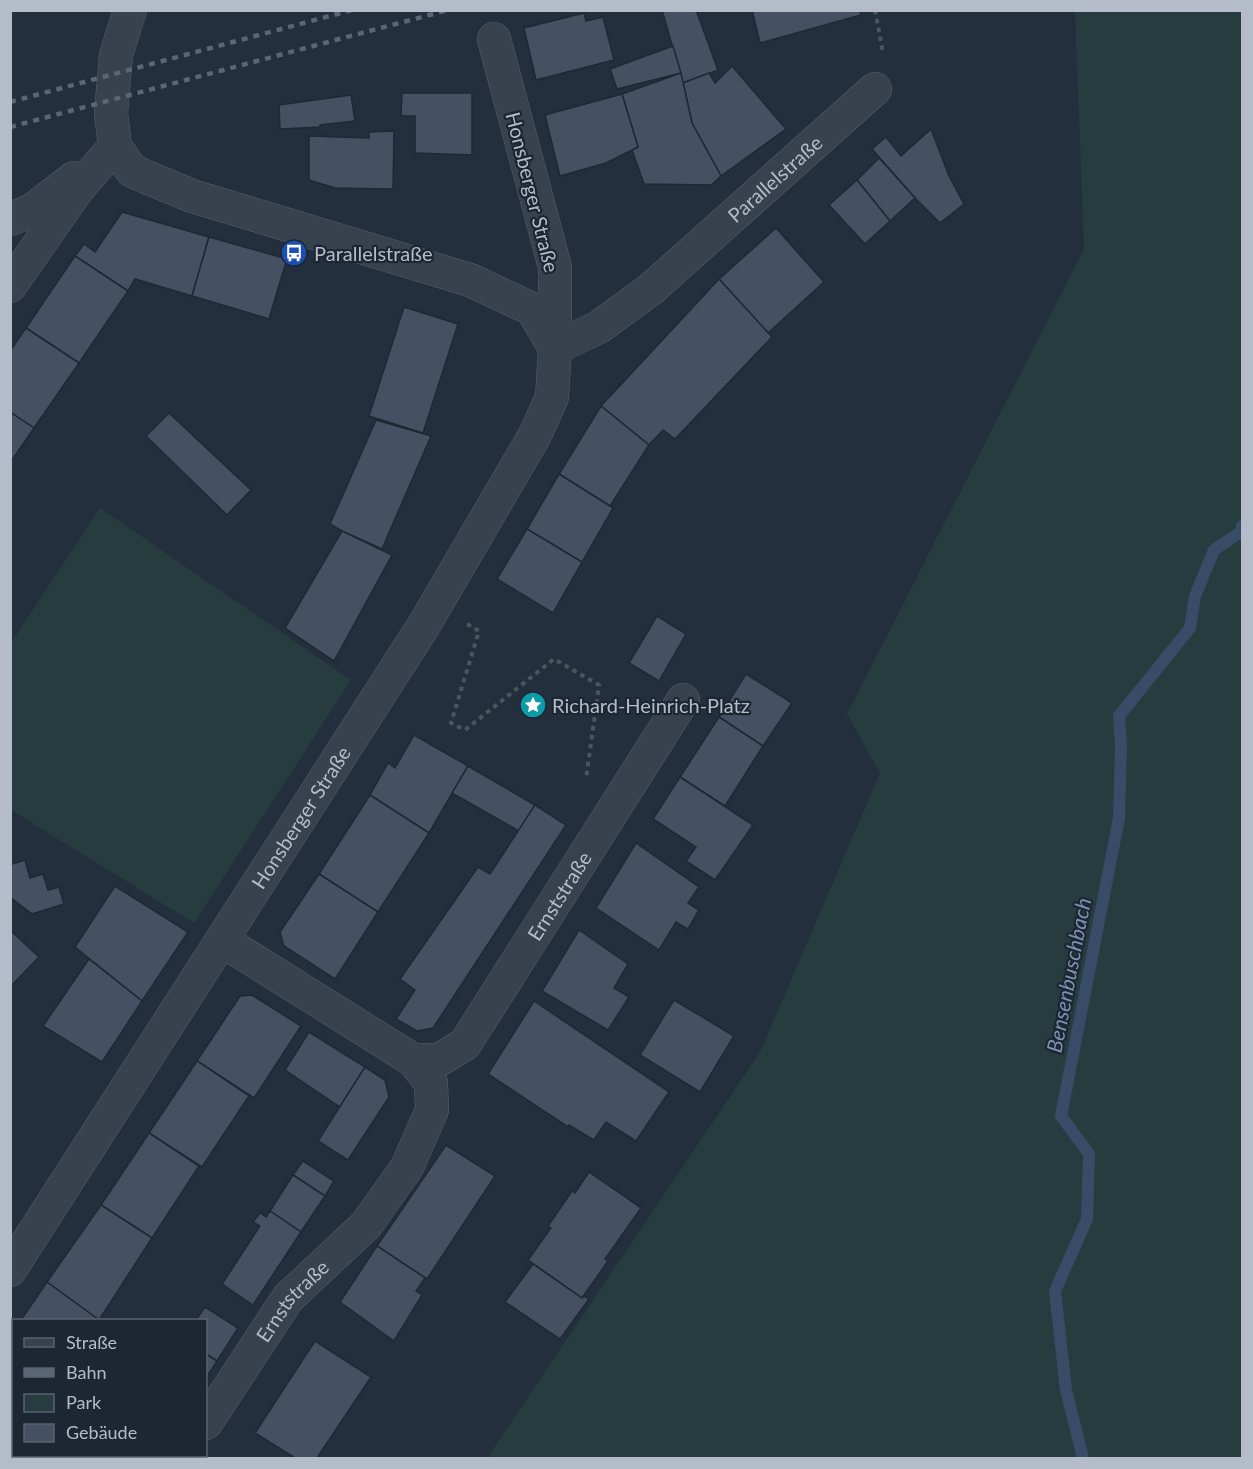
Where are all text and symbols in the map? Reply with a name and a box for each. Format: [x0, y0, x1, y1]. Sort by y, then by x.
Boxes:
street label: Honsberger Straße [501, 109, 565, 275]
street label: Parallelstraße [722, 130, 827, 227]
bus stop icon: Parallelstraße [279, 238, 309, 268]
place label: Parallelstraße [314, 241, 432, 265]
place icon: Richard-Heinrich-Platz [518, 690, 548, 720]
place label: Richard-Heinrich-Platz [552, 693, 750, 717]
street label: Honsberger Straße [246, 741, 355, 893]
street label: Ernststraße [522, 847, 596, 945]
water label: Bensenbuschbach [1041, 896, 1095, 1054]
street label: Ernststraße [251, 1254, 333, 1346]
legend [12, 1319, 207, 1457]
text: Straße [66, 1331, 117, 1353]
text: Bahn [66, 1361, 107, 1383]
text: Park [66, 1391, 102, 1413]
text: Gebäude [66, 1421, 137, 1443]

